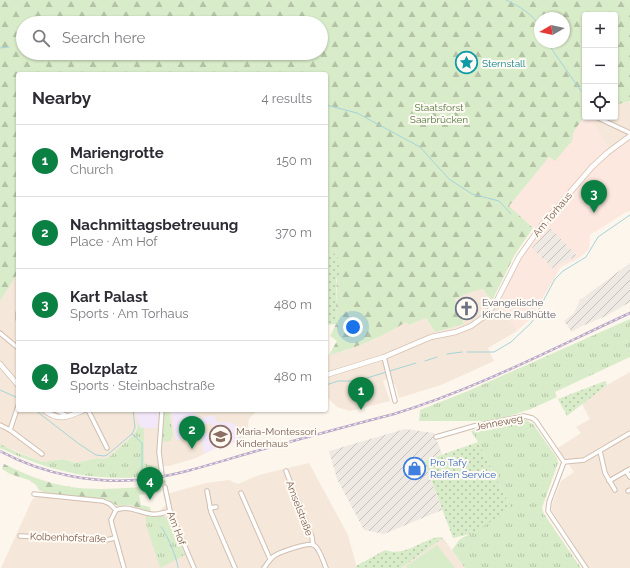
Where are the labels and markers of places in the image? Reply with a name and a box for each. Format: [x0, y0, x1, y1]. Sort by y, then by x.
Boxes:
place icon: Sternstall [454, 50, 480, 76]
place label: Sternstall [482, 58, 526, 69]
pin: 3 [581, 180, 607, 213]
church icon: Evangelische Kirche Rußhütte [453, 295, 479, 321]
place label: Evangelische Kirche Rußhütte [482, 297, 556, 320]
pin: 1 [348, 377, 374, 410]
pin: 2 [179, 416, 205, 449]
school or university icon: Maria-Montessori Kinderhaus [208, 424, 234, 450]
place label: Maria-Montessori Kinderhaus [236, 426, 316, 449]
shop icon: Pro Tafy Reifen Service [402, 455, 428, 481]
place label: Pro Tafy Reifen Service [430, 457, 496, 480]
pin: 4 [137, 467, 163, 500]

